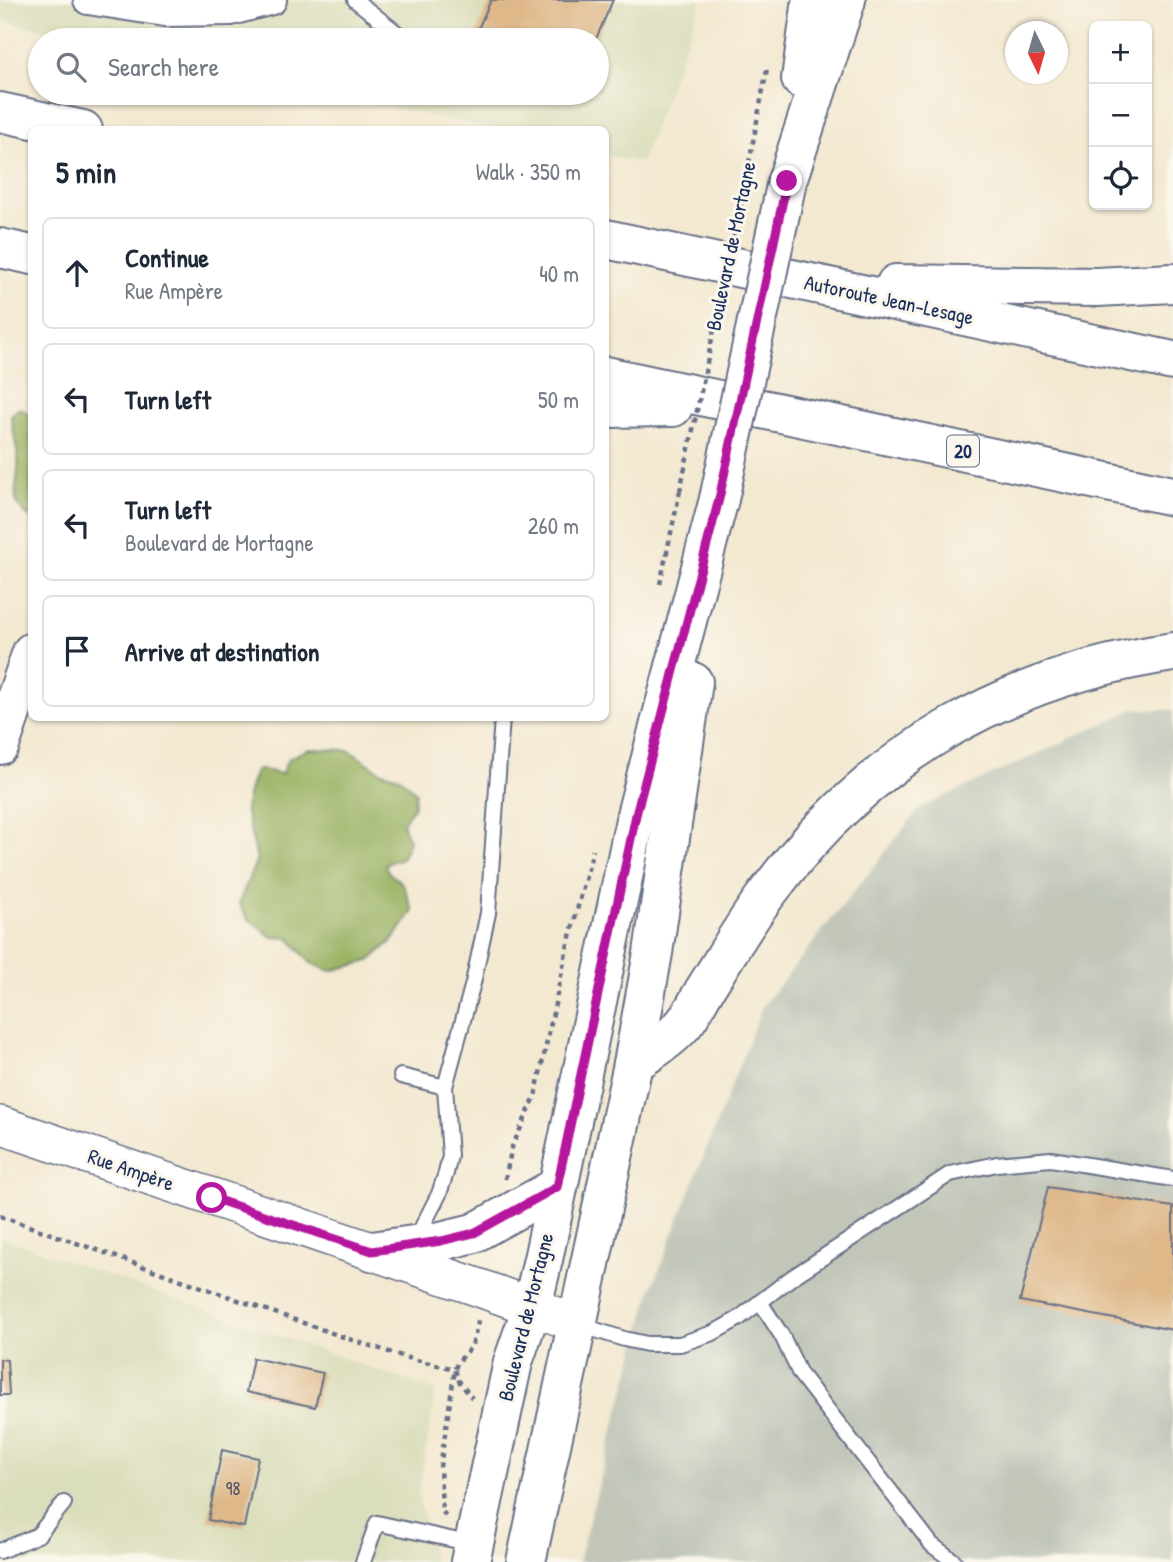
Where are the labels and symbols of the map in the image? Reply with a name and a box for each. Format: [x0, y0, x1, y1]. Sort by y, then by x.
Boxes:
north arrow [1005, 21, 1068, 84]
street label: Boulevard de Mortagne [698, 159, 763, 333]
route end [771, 165, 802, 196]
street label: Autoroute Jean-Lesage [802, 267, 976, 332]
road number: 20 [947, 436, 979, 466]
street label: Rue Ampère [84, 1141, 178, 1198]
route start [196, 1182, 227, 1213]
street label: Boulevard de Mortagne [491, 1230, 560, 1404]
house number: 98 [226, 1476, 240, 1501]

